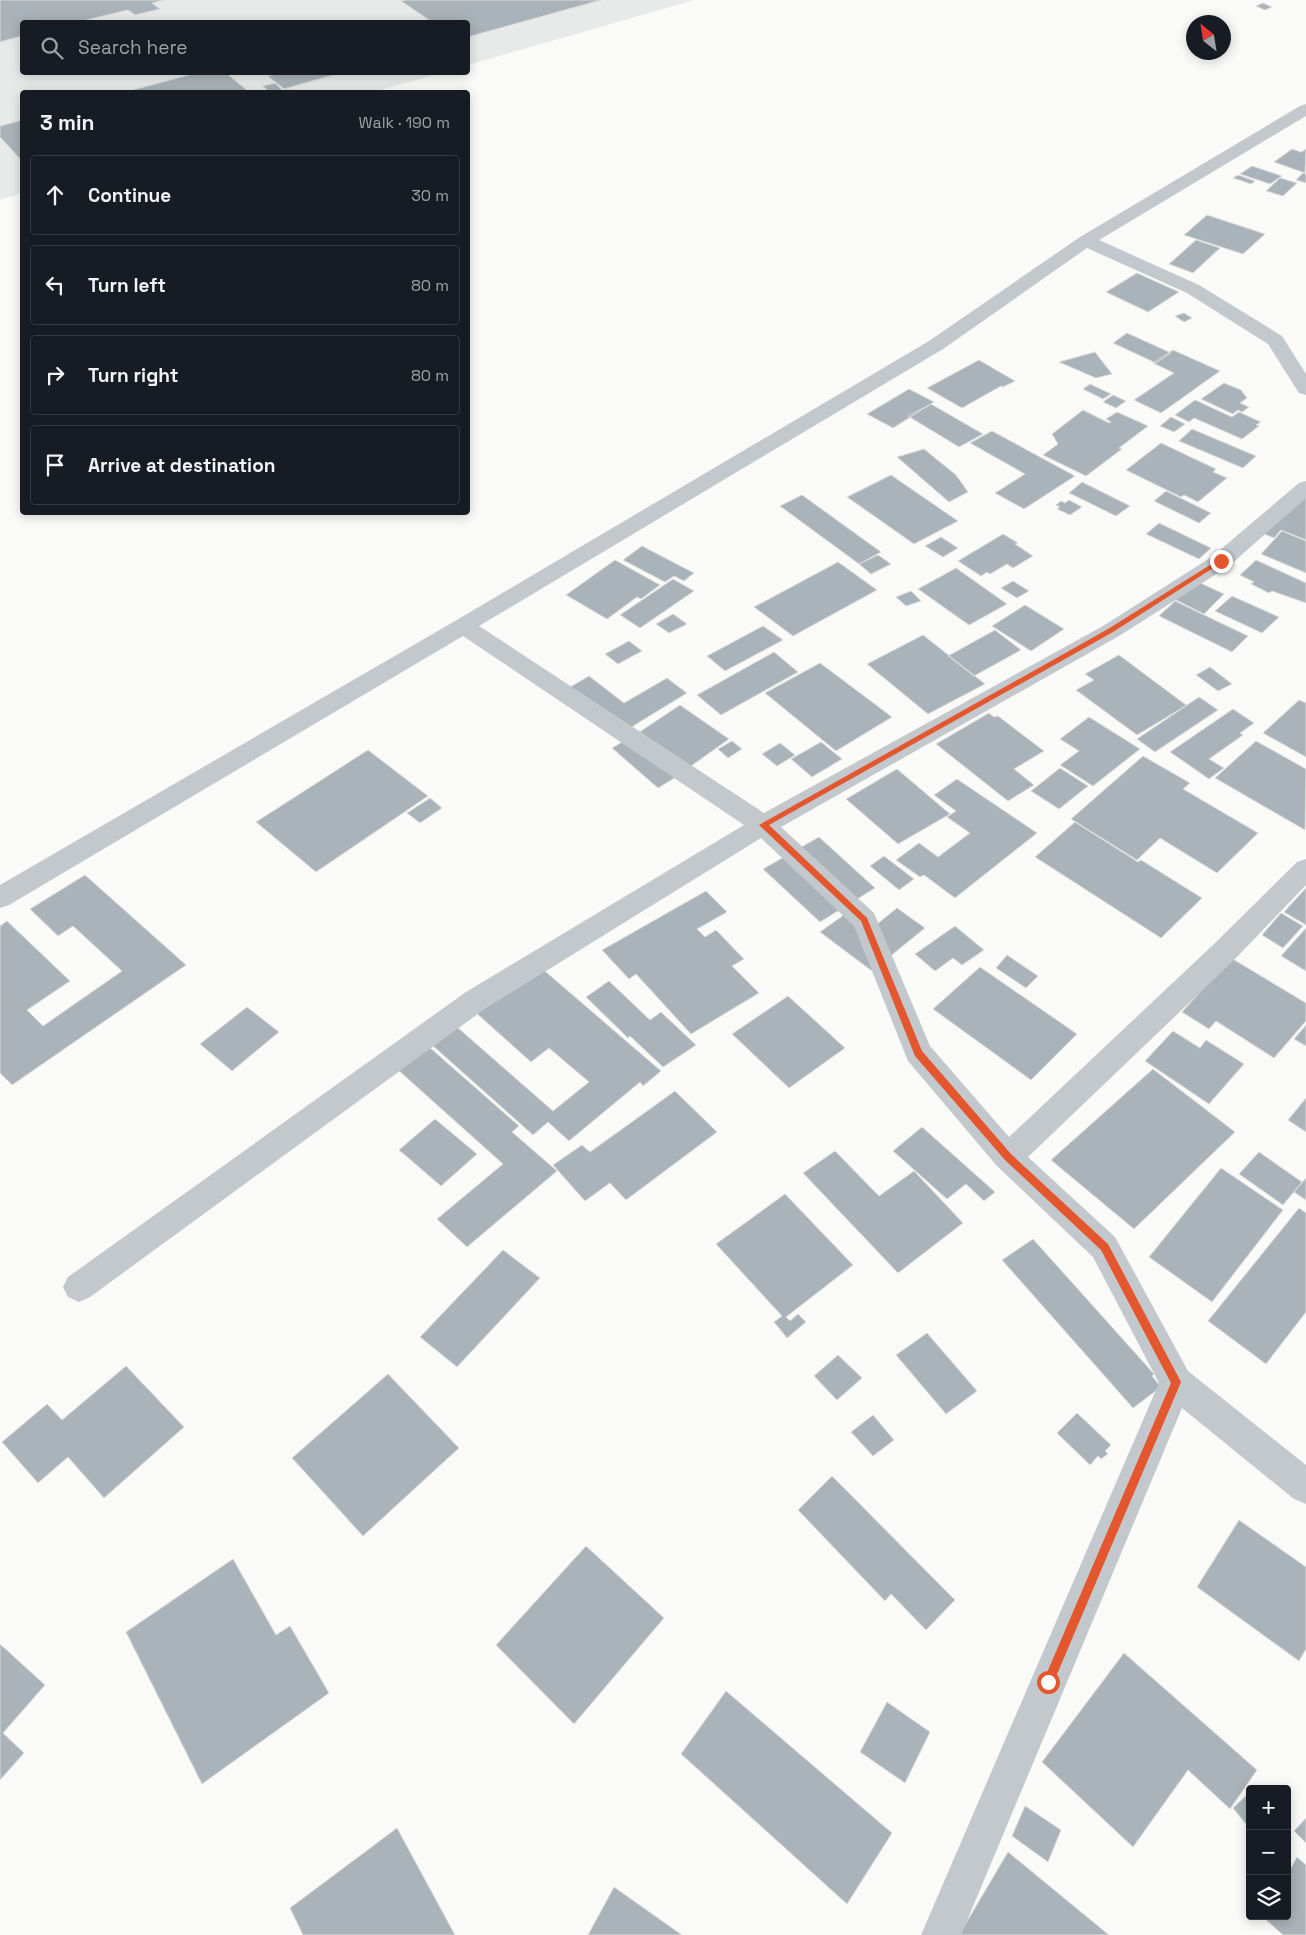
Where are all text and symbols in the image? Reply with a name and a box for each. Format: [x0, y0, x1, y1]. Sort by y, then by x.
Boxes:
north arrow [1186, 15, 1231, 60]
search box [20, 20, 470, 75]
icon: search [38, 34, 66, 62]
text: Search here [78, 35, 188, 60]
text: 3 min [40, 109, 95, 136]
text: Walk · 190 m [359, 112, 450, 133]
icon: ahead [41, 181, 69, 209]
text: Continue [88, 183, 171, 208]
text: 30 m [411, 185, 449, 206]
icon: left [41, 271, 69, 299]
text: Turn left [88, 273, 166, 298]
text: 80 m [411, 275, 449, 296]
icon: right [41, 361, 69, 389]
text: Turn right [88, 363, 178, 388]
text: 80 m [411, 365, 449, 386]
icon: arrive [41, 451, 69, 479]
text: Arrive at destination [88, 453, 276, 478]
route end [1210, 550, 1233, 573]
route start [1037, 1671, 1060, 1694]
map controls [1246, 1785, 1291, 1920]
button: + [1246, 1785, 1291, 1830]
button: − [1246, 1830, 1291, 1875]
button: layers [1246, 1875, 1291, 1920]

